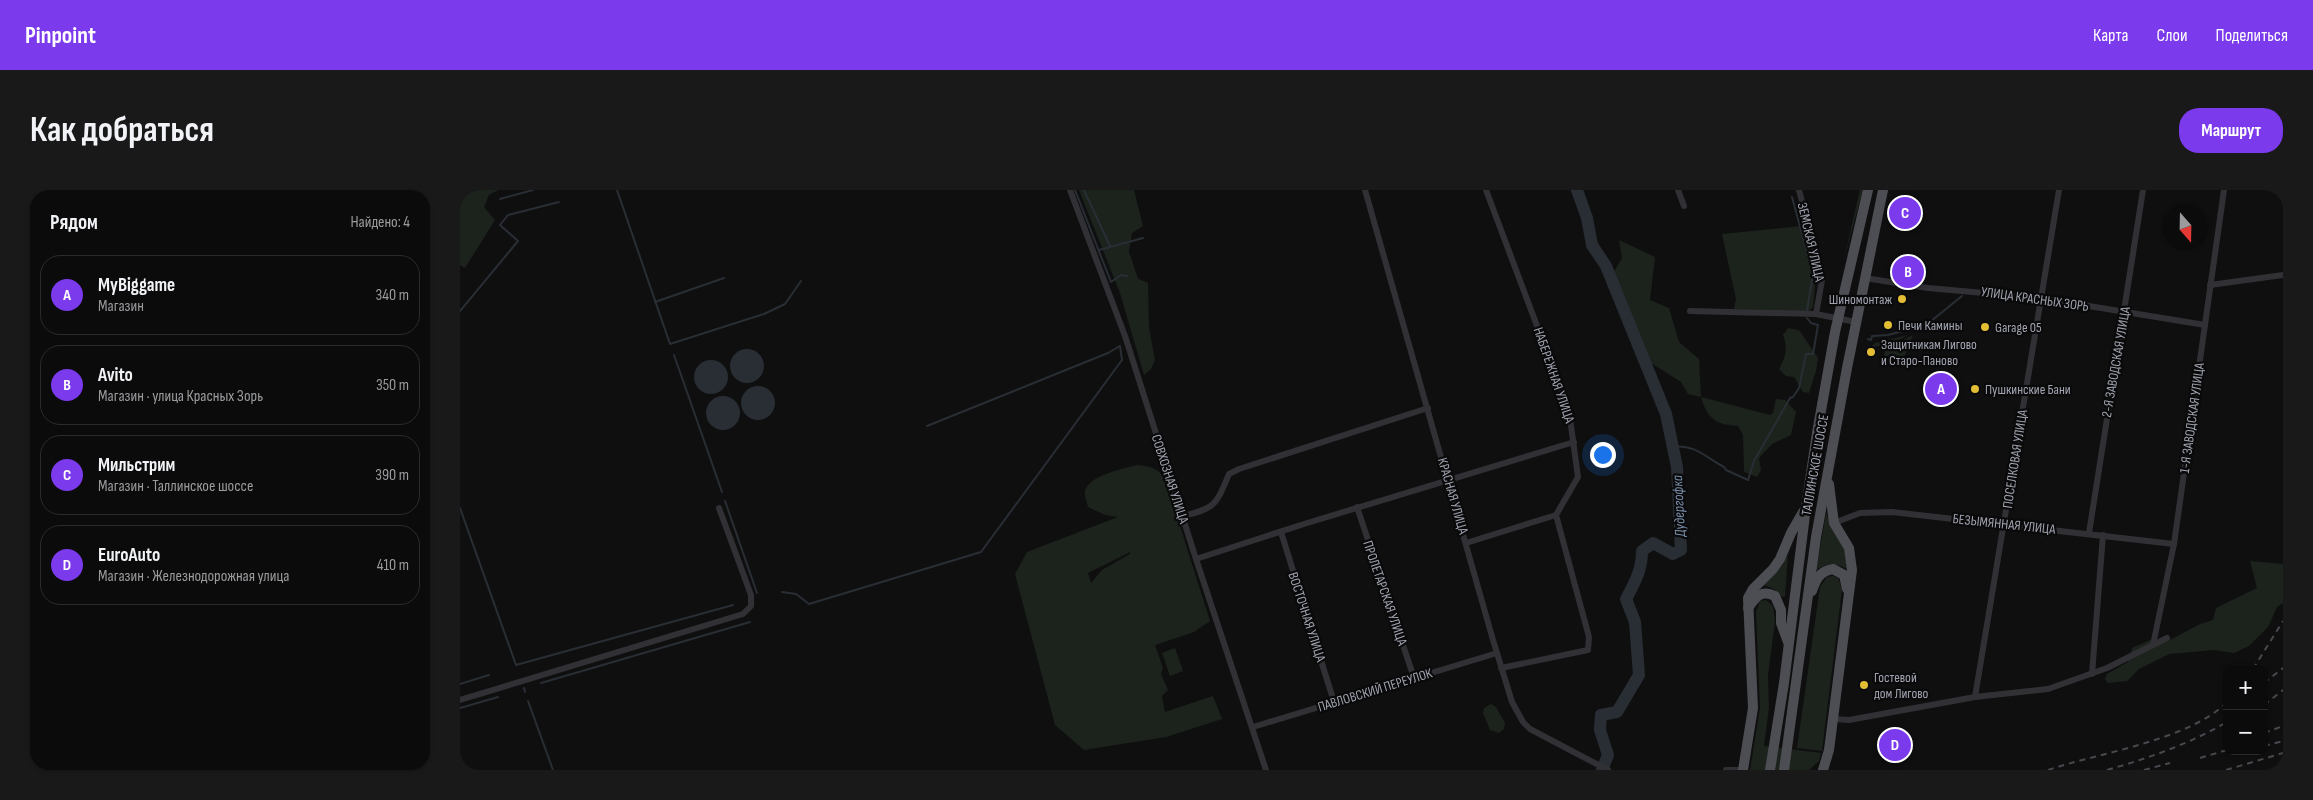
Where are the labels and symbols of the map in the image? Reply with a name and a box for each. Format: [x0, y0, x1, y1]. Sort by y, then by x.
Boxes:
pin: C [1889, 194, 1921, 232]
street label: ЗЕМСКАЯ УЛИЦА [1794, 201, 1829, 284]
north arrow [2163, 205, 2208, 250]
pin: B [1892, 253, 1924, 291]
street label: УЛИЦА КРАСНЫХ ЗОРЬ [1980, 283, 2090, 315]
place label: Шиномонтаж [1829, 291, 1892, 308]
marker: Шиномонтаж [1896, 293, 1908, 305]
street label: 2-Я ЗАВОДСКАЯ УЛИЦА [2098, 304, 2134, 419]
place label: Печи Камины [1898, 317, 1962, 334]
marker: Печи Камины [1882, 319, 1894, 331]
place label: Garage 05 [1995, 319, 2042, 336]
marker: Garage 05 [1979, 321, 1991, 333]
street label: НАБЕРЕЖНАЯ УЛИЦА [1530, 325, 1579, 426]
place label: Защитникам Лигово и Старо-Паново [1881, 336, 1977, 369]
marker: Защитникам Лигово и Старо-Паново [1865, 346, 1877, 358]
street label: 1-Я ЗАВОДСКАЯ УЛИЦА [2176, 361, 2208, 474]
pin: A [1925, 370, 1957, 408]
place label: Пушкинские Бани [1985, 381, 2071, 398]
marker: Пушкинские Бани [1969, 383, 1981, 395]
street label: ПОСЕЛКОВАЯ УЛИЦА [1999, 407, 2031, 510]
street label: ТАЛЛИНСКОЕ ШОССЕ [1798, 413, 1832, 517]
street label: СОВХОЗНАЯ УЛИЦА [1148, 432, 1193, 527]
your location [1590, 442, 1616, 468]
street label: КРАСНАЯ УЛИЦА [1434, 456, 1472, 537]
water label: Дудергофка [1668, 475, 1690, 538]
street label: БЕЗЫМЯННАЯ УЛИЦА [1952, 510, 2057, 538]
street label: ПРОЛЕТАРСКАЯ УЛИЦА [1359, 538, 1411, 649]
street label: ВОСТОЧНАЯ УЛИЦА [1285, 570, 1330, 665]
street label: ПАВЛОВСКИЙ ПЕРЕУЛОК [1316, 664, 1435, 715]
place label: Гостевой дом Лигово [1874, 669, 1929, 702]
marker: Гостевой дом Лигово [1858, 679, 1870, 691]
pin: D [1879, 726, 1911, 764]

